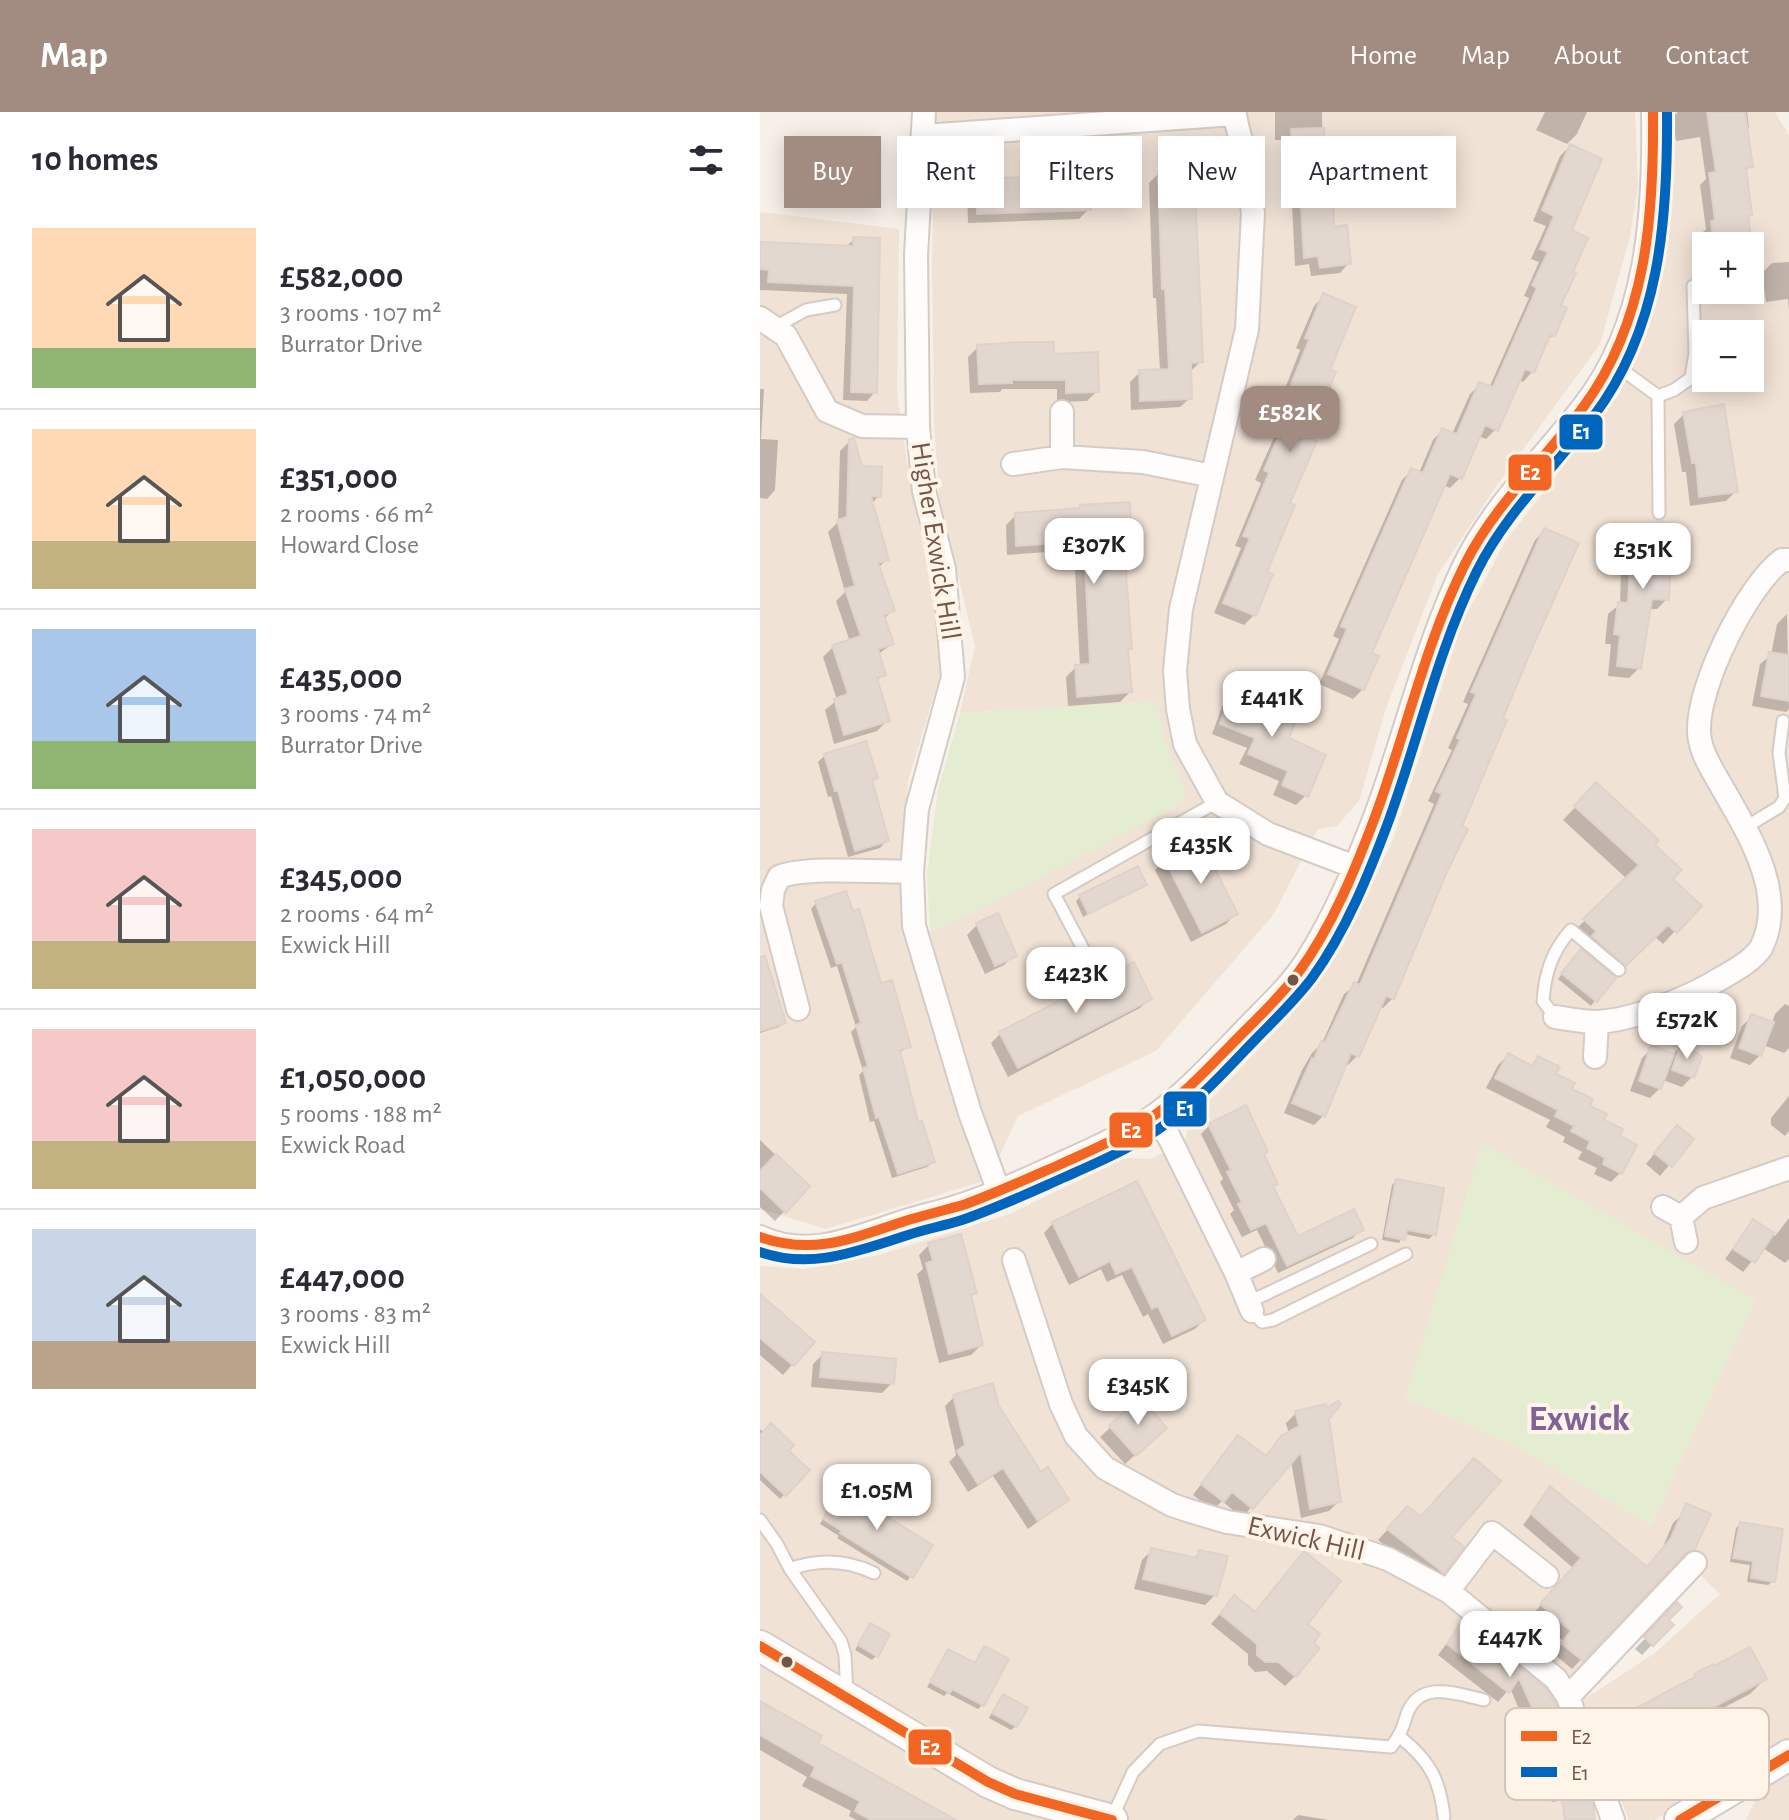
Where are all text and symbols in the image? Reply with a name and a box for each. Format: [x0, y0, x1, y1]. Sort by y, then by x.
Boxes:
text: Map [40, 37, 108, 75]
text: Home [1350, 42, 1417, 70]
text: Map [1461, 42, 1510, 70]
text: About [1554, 42, 1622, 70]
text: Contact [1666, 42, 1749, 70]
chip: Buy [784, 136, 881, 208]
chip: Rent [897, 136, 1004, 208]
chip: Filters [1020, 136, 1142, 208]
chip: New [1158, 136, 1265, 208]
chip: Apartment [1281, 136, 1456, 208]
icon: filters [684, 138, 728, 182]
text: 10 homes [32, 143, 158, 177]
map controls [1692, 232, 1764, 392]
button: + [1692, 232, 1764, 304]
icon: home [96, 260, 192, 356]
text: £582,000 [280, 260, 404, 294]
text: 3 rooms · 107 m² [280, 300, 441, 326]
button: − [1692, 320, 1764, 392]
text: Burrator Drive [280, 331, 423, 357]
pin: £582K [1234, 386, 1346, 454]
text: £582K [1258, 399, 1322, 425]
line badge: E1 [1558, 413, 1604, 451]
text: E1 [1571, 421, 1591, 443]
street label: Higher Exwick Hill [906, 440, 964, 642]
line badge: E2 [1507, 453, 1553, 492]
icon: home [96, 461, 192, 557]
text: £351,000 [280, 461, 398, 495]
text: E2 [1519, 462, 1541, 484]
text: 2 rooms · 66 m² [280, 501, 433, 527]
pin: £307K [1038, 518, 1150, 586]
pin: £351K [1587, 523, 1699, 591]
text: £307K [1063, 531, 1125, 557]
text: Howard Close [280, 532, 419, 558]
text: £351K [1614, 536, 1672, 562]
icon: home [96, 661, 192, 757]
text: £435,000 [280, 661, 403, 695]
pin: £441K [1216, 671, 1328, 739]
text: £441K [1241, 684, 1303, 710]
text: 3 rooms · 74 m² [280, 701, 431, 727]
text: Burrator Drive [280, 732, 423, 758]
pin: £435K [1145, 818, 1257, 886]
text: £435K [1170, 831, 1232, 857]
icon: home [96, 861, 192, 957]
text: £345,000 [280, 861, 403, 895]
text: 2 rooms · 64 m² [280, 901, 434, 927]
text: Exwick Hill [280, 932, 391, 958]
pin: £423K [1020, 947, 1132, 1015]
text: £423K [1044, 960, 1108, 986]
unlabelled marker [1285, 972, 1301, 988]
pin: £572K [1631, 993, 1743, 1061]
text: £572K [1656, 1006, 1718, 1032]
icon: home [96, 1061, 192, 1157]
text: £1,050,000 [280, 1061, 426, 1095]
line badge: E1 [1162, 1090, 1208, 1128]
text: E1 [1175, 1098, 1195, 1120]
text: 5 rooms · 188 m² [280, 1101, 442, 1127]
line badge: E2 [1108, 1111, 1154, 1149]
text: E2 [1120, 1120, 1142, 1142]
text: Exwick Road [280, 1132, 406, 1158]
icon: home [96, 1261, 192, 1357]
text: £447,000 [280, 1261, 405, 1295]
text: 3 rooms · 83 m² [280, 1301, 431, 1327]
text: Exwick Hill [280, 1332, 391, 1358]
pin: £345K [1082, 1359, 1194, 1427]
text: £345K [1107, 1372, 1169, 1398]
district label: Exwick [1529, 1401, 1630, 1437]
pin: £1.05M [812, 1464, 942, 1532]
text: £1.05M [841, 1477, 913, 1503]
street label: Exwick Hill [1245, 1512, 1367, 1566]
pin: £447K [1454, 1611, 1566, 1679]
text: £447K [1478, 1624, 1542, 1650]
unlabelled marker [779, 1654, 795, 1670]
legend [1505, 1708, 1769, 1800]
text: E2 [1571, 1726, 1592, 1748]
line badge: E2 [907, 1728, 953, 1766]
text: E2 [919, 1737, 941, 1759]
text: E1 [1571, 1762, 1589, 1784]

